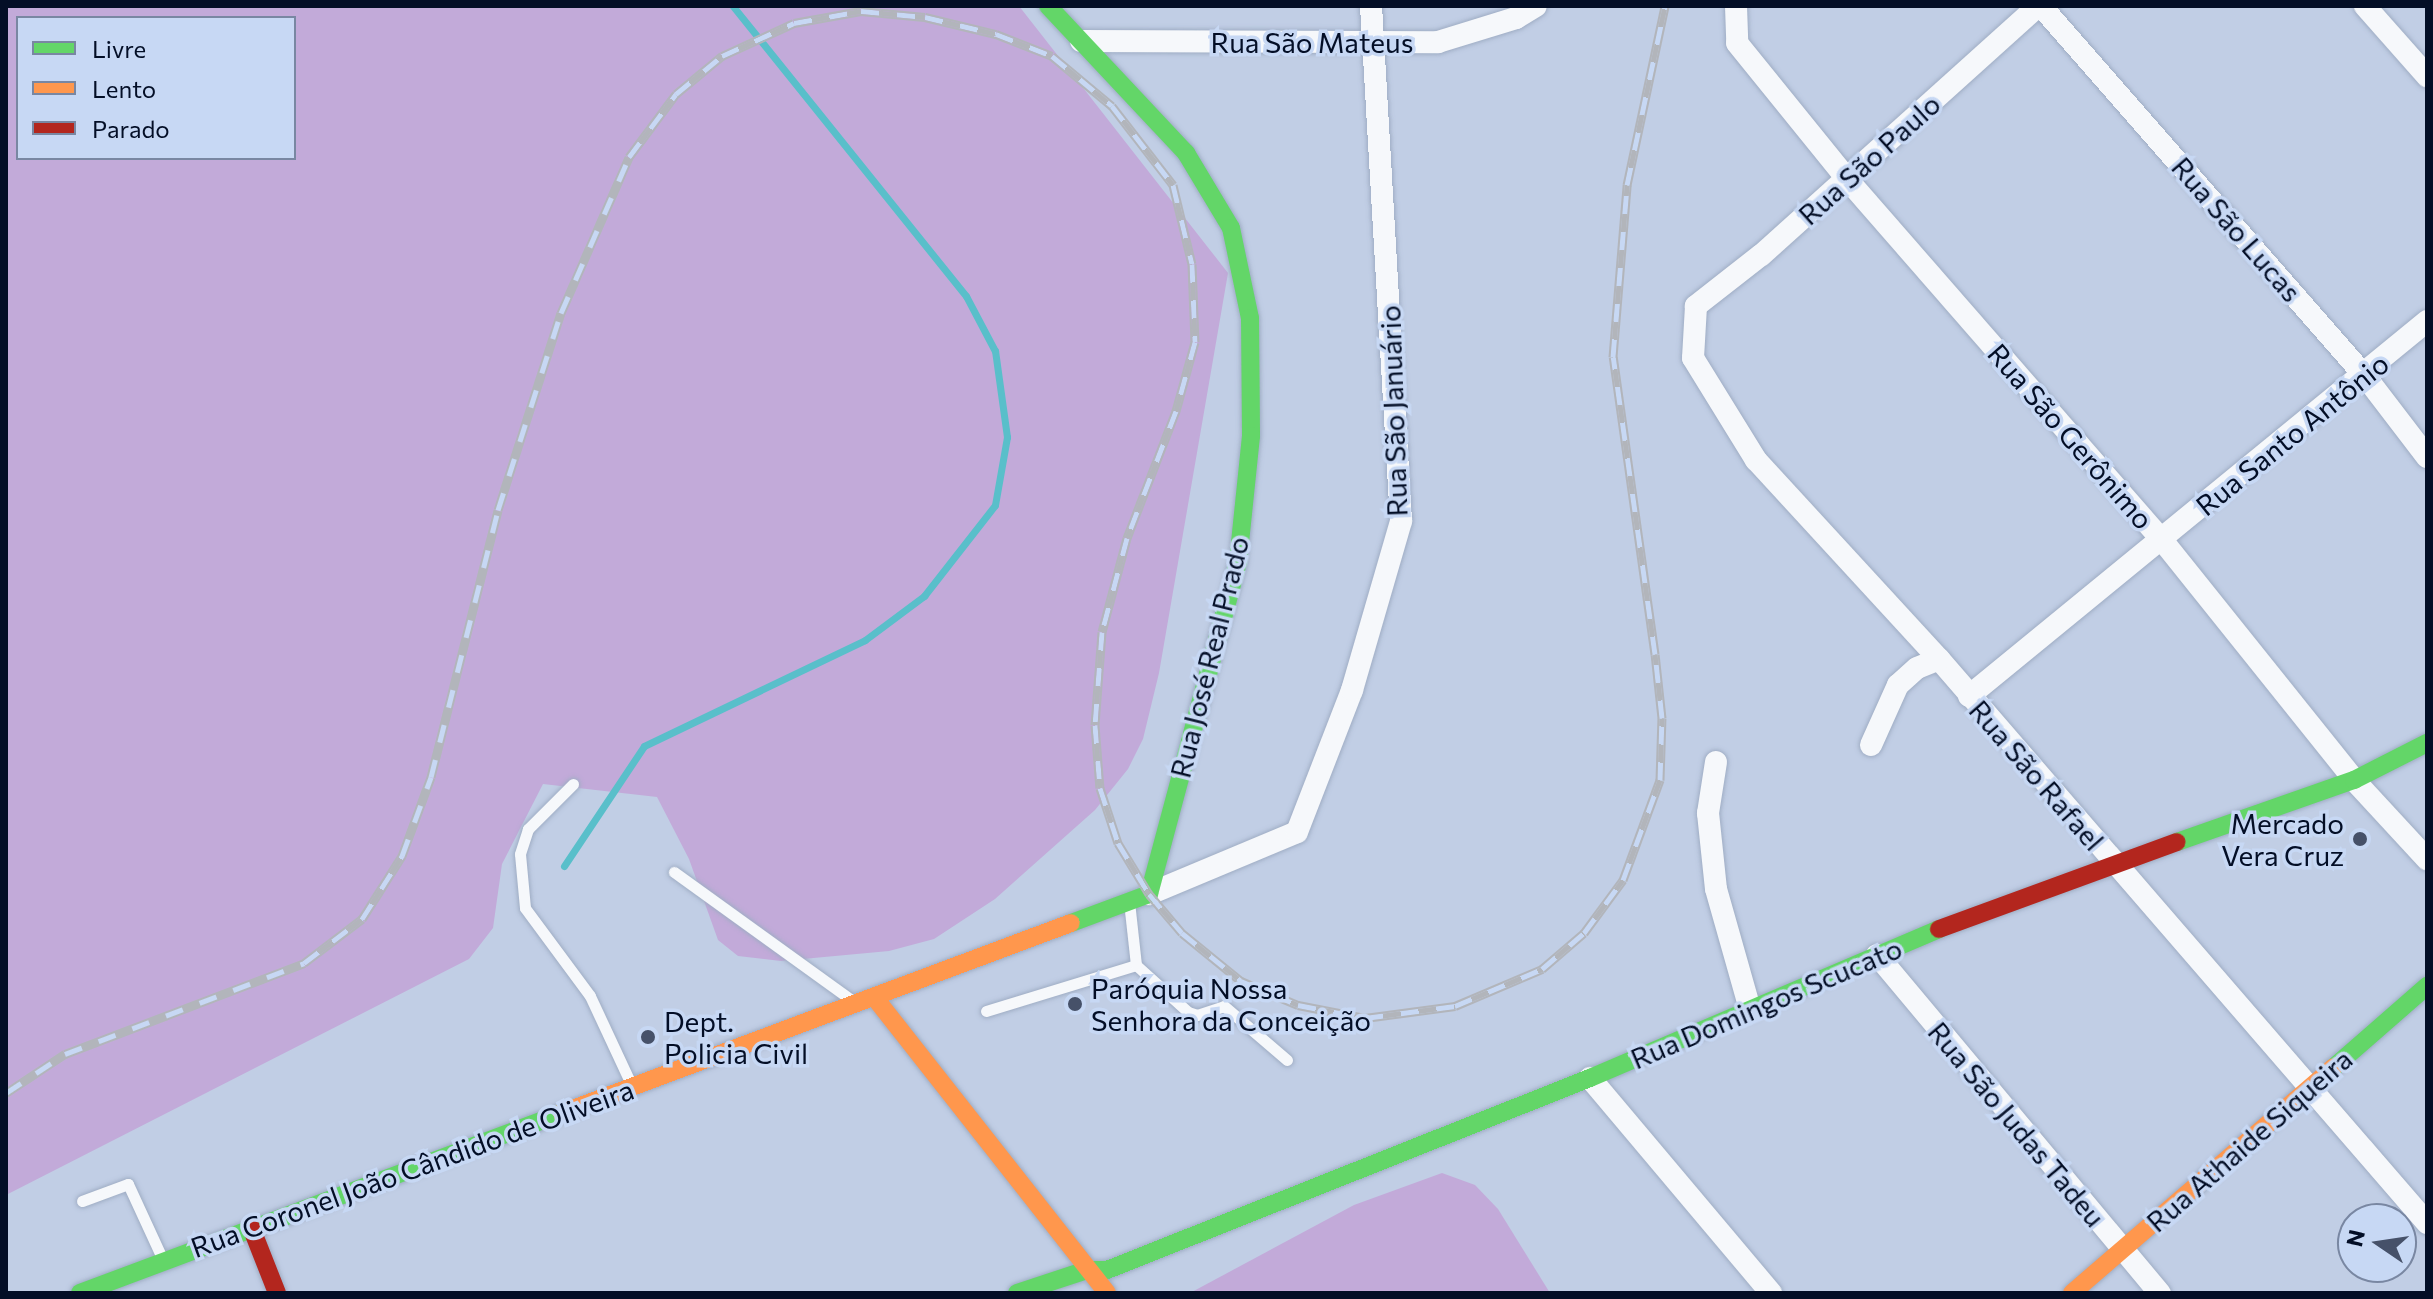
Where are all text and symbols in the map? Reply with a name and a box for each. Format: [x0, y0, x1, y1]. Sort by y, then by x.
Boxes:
legend [16, 16, 296, 160]
street label: Rua São Mateus [1211, 25, 1413, 59]
text: Livre [92, 34, 146, 63]
text: Lento [92, 74, 156, 103]
street label: Rua São Paulo [1791, 87, 1947, 231]
text: Parado [92, 114, 170, 143]
street label: Rua São Lucas [2165, 150, 2309, 308]
street label: Rua São Januário [1373, 305, 1413, 517]
street label: Rua São Gerônimo [1981, 337, 2161, 535]
street label: Rua Santo Antônio [2189, 346, 2395, 522]
street label: Rua José Real Prado [1163, 533, 1255, 781]
street label: Rua São Rafael [1963, 693, 2111, 857]
place label: Mercado Vera Cruz [2221, 806, 2344, 872]
marker: Mercado Vera Cruz [2351, 830, 2369, 848]
street label: Rua Domingos Scucato [1625, 931, 1907, 1075]
place label: Paróquia Nossa Senhora da Conceição [1091, 971, 1371, 1037]
marker: Paróquia Nossa Senhora da Conceição [1066, 995, 1084, 1013]
place label: Dept. Policia Civil [664, 1004, 808, 1070]
street label: Rua São Judas Tadeu [1922, 1015, 2112, 1233]
marker: Dept. Policia Civil [639, 1028, 657, 1046]
street label: Rua Athaide Siqueira [2139, 1042, 2359, 1238]
street label: Rua Coronel João Cândido de Oliveira [186, 1072, 638, 1264]
north arrow [2337, 1203, 2417, 1283]
text: N [2340, 1227, 2370, 1249]

